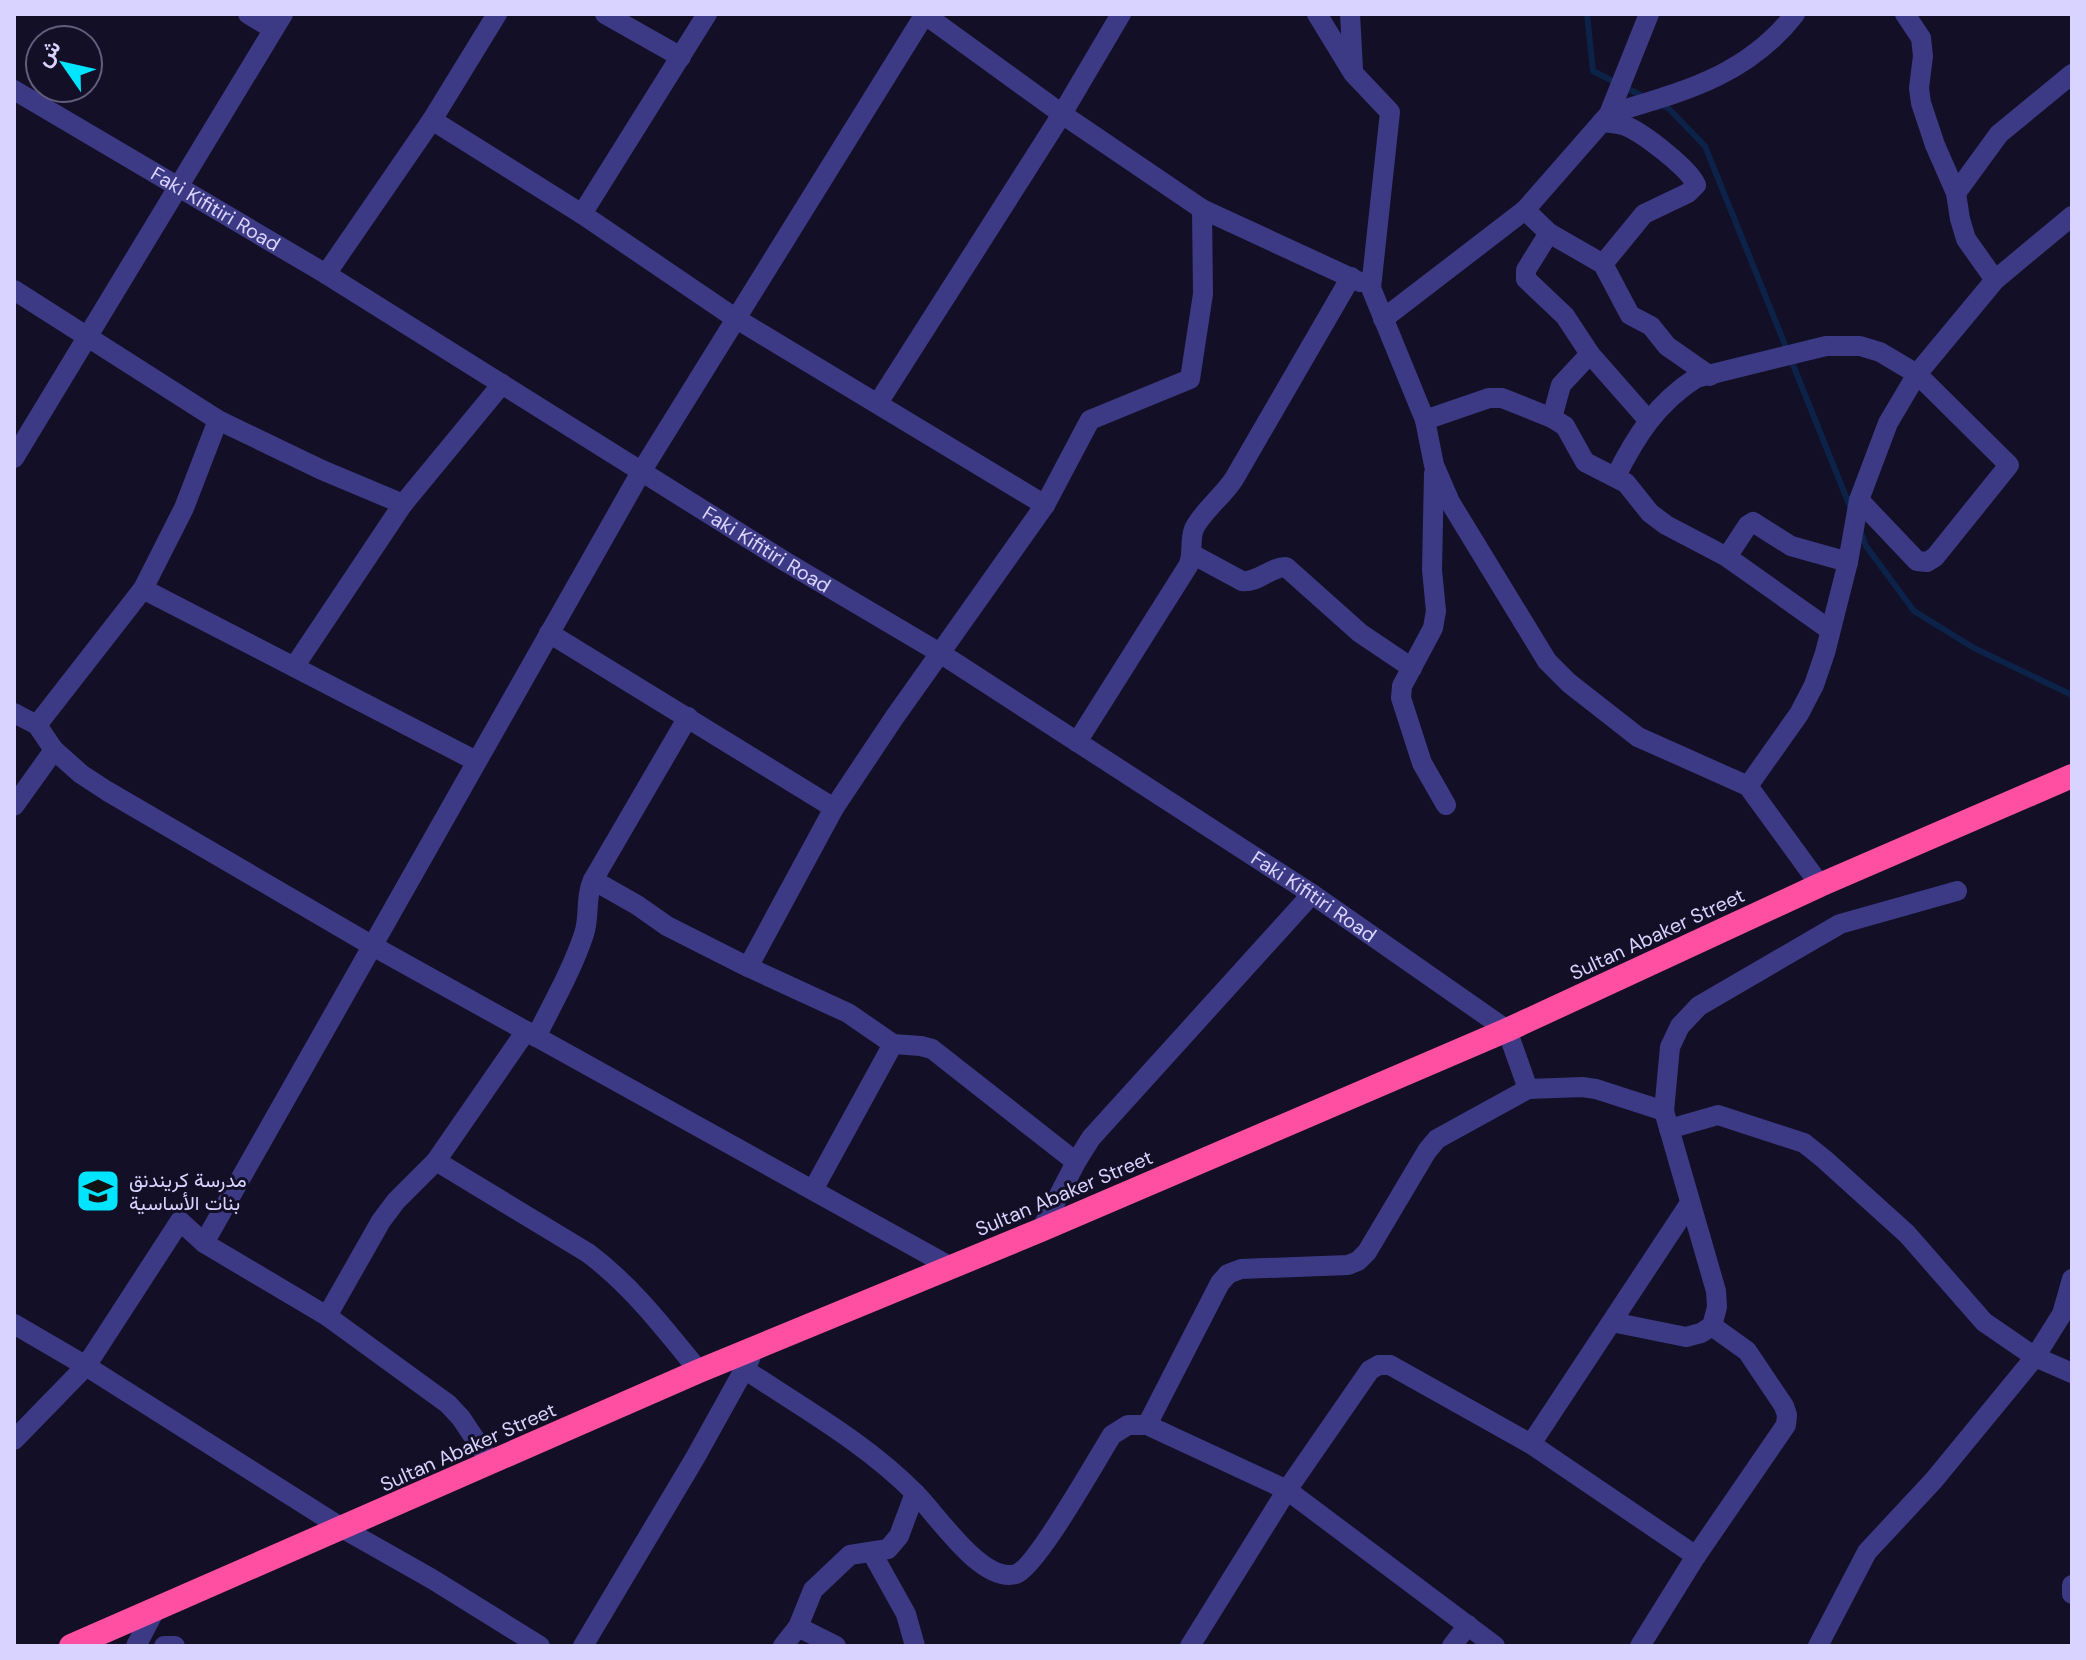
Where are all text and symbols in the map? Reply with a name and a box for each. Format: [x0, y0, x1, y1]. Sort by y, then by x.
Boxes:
north arrow [24, 24, 104, 104]
text: ش [28, 34, 67, 72]
street label: Faki Kifitiri Road [146, 161, 285, 257]
street label: Faki Kifitiri Road [698, 500, 836, 599]
street label: Faki Kifitiri Road [1246, 845, 1382, 948]
street label: Sultan Abaker Street [1565, 882, 1749, 986]
street label: Sultan Abaker Street [972, 1144, 1157, 1242]
school or university icon: مدرسة كريندنق بنات الأساسية [74, 1167, 122, 1215]
place label: مدرسة كريندنق بنات الأساسية [129, 1167, 247, 1216]
street label: Sultan Abaker Street [376, 1396, 560, 1497]

